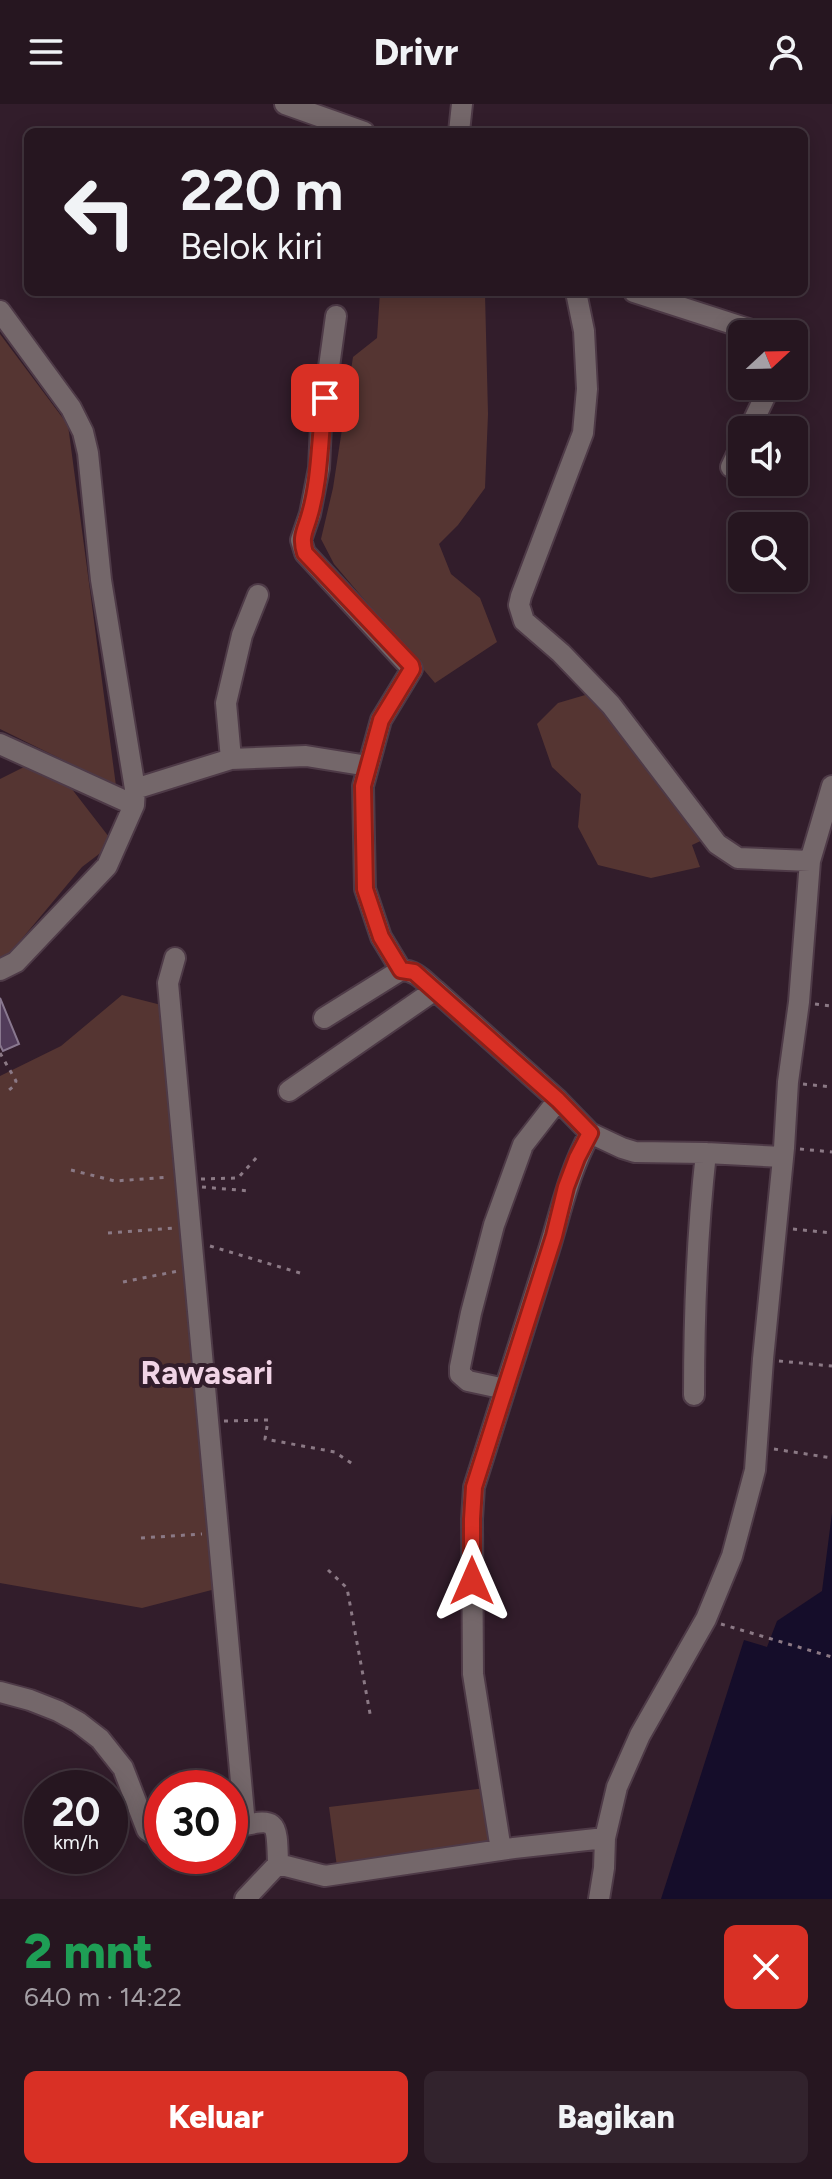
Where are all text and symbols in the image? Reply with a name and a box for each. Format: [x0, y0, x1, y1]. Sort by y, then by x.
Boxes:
icon: menu [24, 30, 68, 74]
icon: person [764, 30, 808, 74]
text: Drivr [374, 31, 458, 74]
text: 220 m [180, 157, 343, 224]
icon: left [48, 160, 152, 264]
text: Belok kiri [180, 225, 323, 268]
north arrow [728, 320, 808, 400]
map controls [728, 320, 808, 592]
pin [291, 364, 359, 432]
icon: arrive [303, 376, 347, 420]
button: sound [728, 416, 808, 496]
button: search [728, 512, 808, 592]
district label: Rawasari [141, 1354, 274, 1392]
position arrow [430, 1539, 514, 1623]
speed limit sign: 30 [144, 1770, 248, 1874]
text: 20 [51, 1788, 101, 1836]
text: km/h [53, 1830, 99, 1854]
text: 2 mnt [24, 1922, 153, 1980]
button: close [724, 1925, 808, 2009]
text: 640 m · 14:22 [24, 1981, 182, 2013]
button: Keluar [24, 2071, 408, 2163]
button: Bagikan [424, 2071, 808, 2163]

